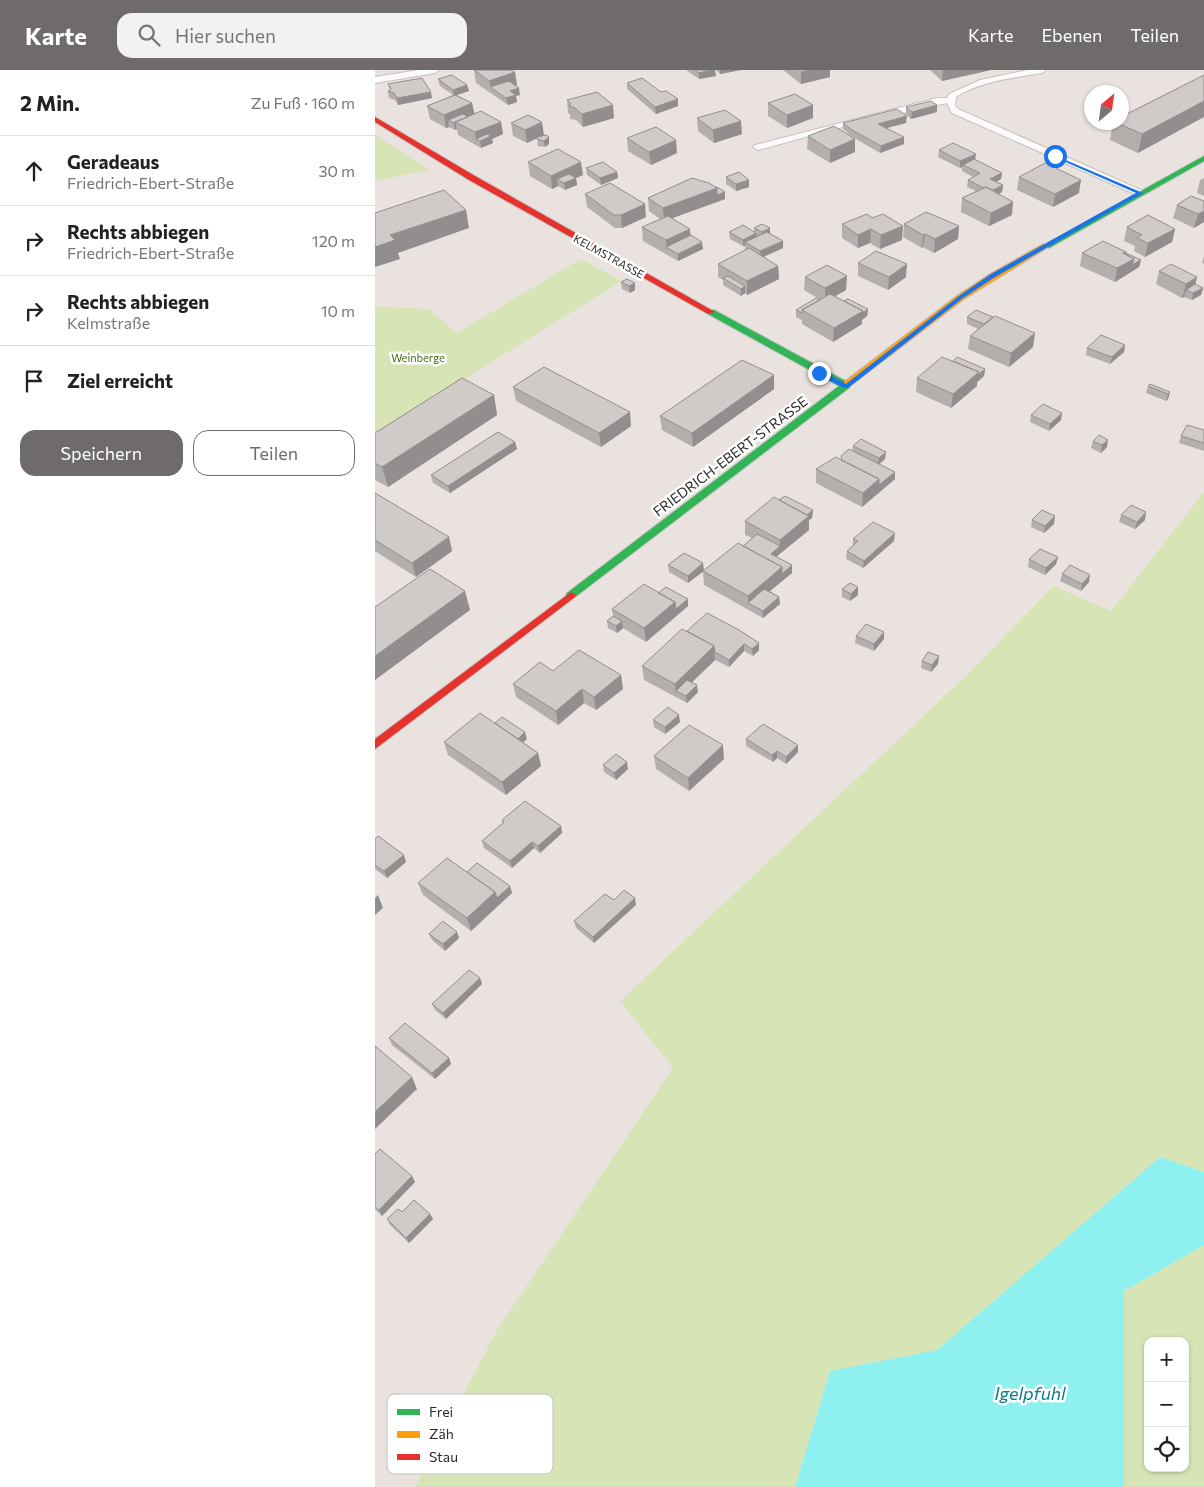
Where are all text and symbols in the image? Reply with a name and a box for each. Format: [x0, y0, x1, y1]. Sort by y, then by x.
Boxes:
search box [117, 13, 467, 58]
text: Karte [25, 21, 87, 50]
icon: search [135, 21, 163, 49]
text: Hier suchen [175, 24, 276, 47]
text: Karte [968, 24, 1013, 46]
text: Ebenen [1041, 24, 1102, 46]
text: Teilen [1130, 24, 1179, 46]
north arrow [1084, 85, 1129, 130]
text: 2 Min. [20, 90, 80, 115]
text: Zu Fuß · 160 m [251, 93, 355, 112]
route start [1044, 145, 1067, 168]
text: Geradeaus [67, 150, 159, 173]
icon: ahead [20, 157, 48, 185]
text: 30 m [318, 161, 355, 180]
text: Friedrich-Ebert-Straße [67, 173, 234, 192]
text: Rechts abbiegen [67, 220, 209, 243]
icon: right [20, 227, 48, 255]
text: 120 m [312, 231, 355, 250]
street label: KELMSTRASSE [572, 231, 646, 281]
text: Friedrich-Ebert-Straße [67, 243, 234, 262]
text: Rechts abbiegen [67, 290, 209, 313]
icon: right [20, 297, 48, 325]
text: 10 m [321, 301, 355, 320]
text: Kelmstraße [67, 313, 150, 332]
park label: Weinberge [391, 351, 445, 364]
route end [808, 362, 831, 385]
icon: arrive [20, 367, 48, 395]
text: Ziel erreicht [67, 369, 173, 392]
street label: FRIEDRICH-EBERT-STRASSE [649, 392, 811, 520]
button: Speichern [20, 430, 183, 476]
button: Teilen [193, 430, 355, 476]
map controls [1144, 1337, 1189, 1472]
button: + [1144, 1337, 1189, 1382]
water label: Igelpfuhl [994, 1382, 1066, 1404]
button: − [1144, 1382, 1189, 1427]
legend [387, 1394, 553, 1474]
text: Frei [429, 1403, 453, 1420]
text: Zäh [429, 1425, 454, 1442]
button: locate [1144, 1427, 1189, 1472]
text: Stau [429, 1448, 458, 1465]

